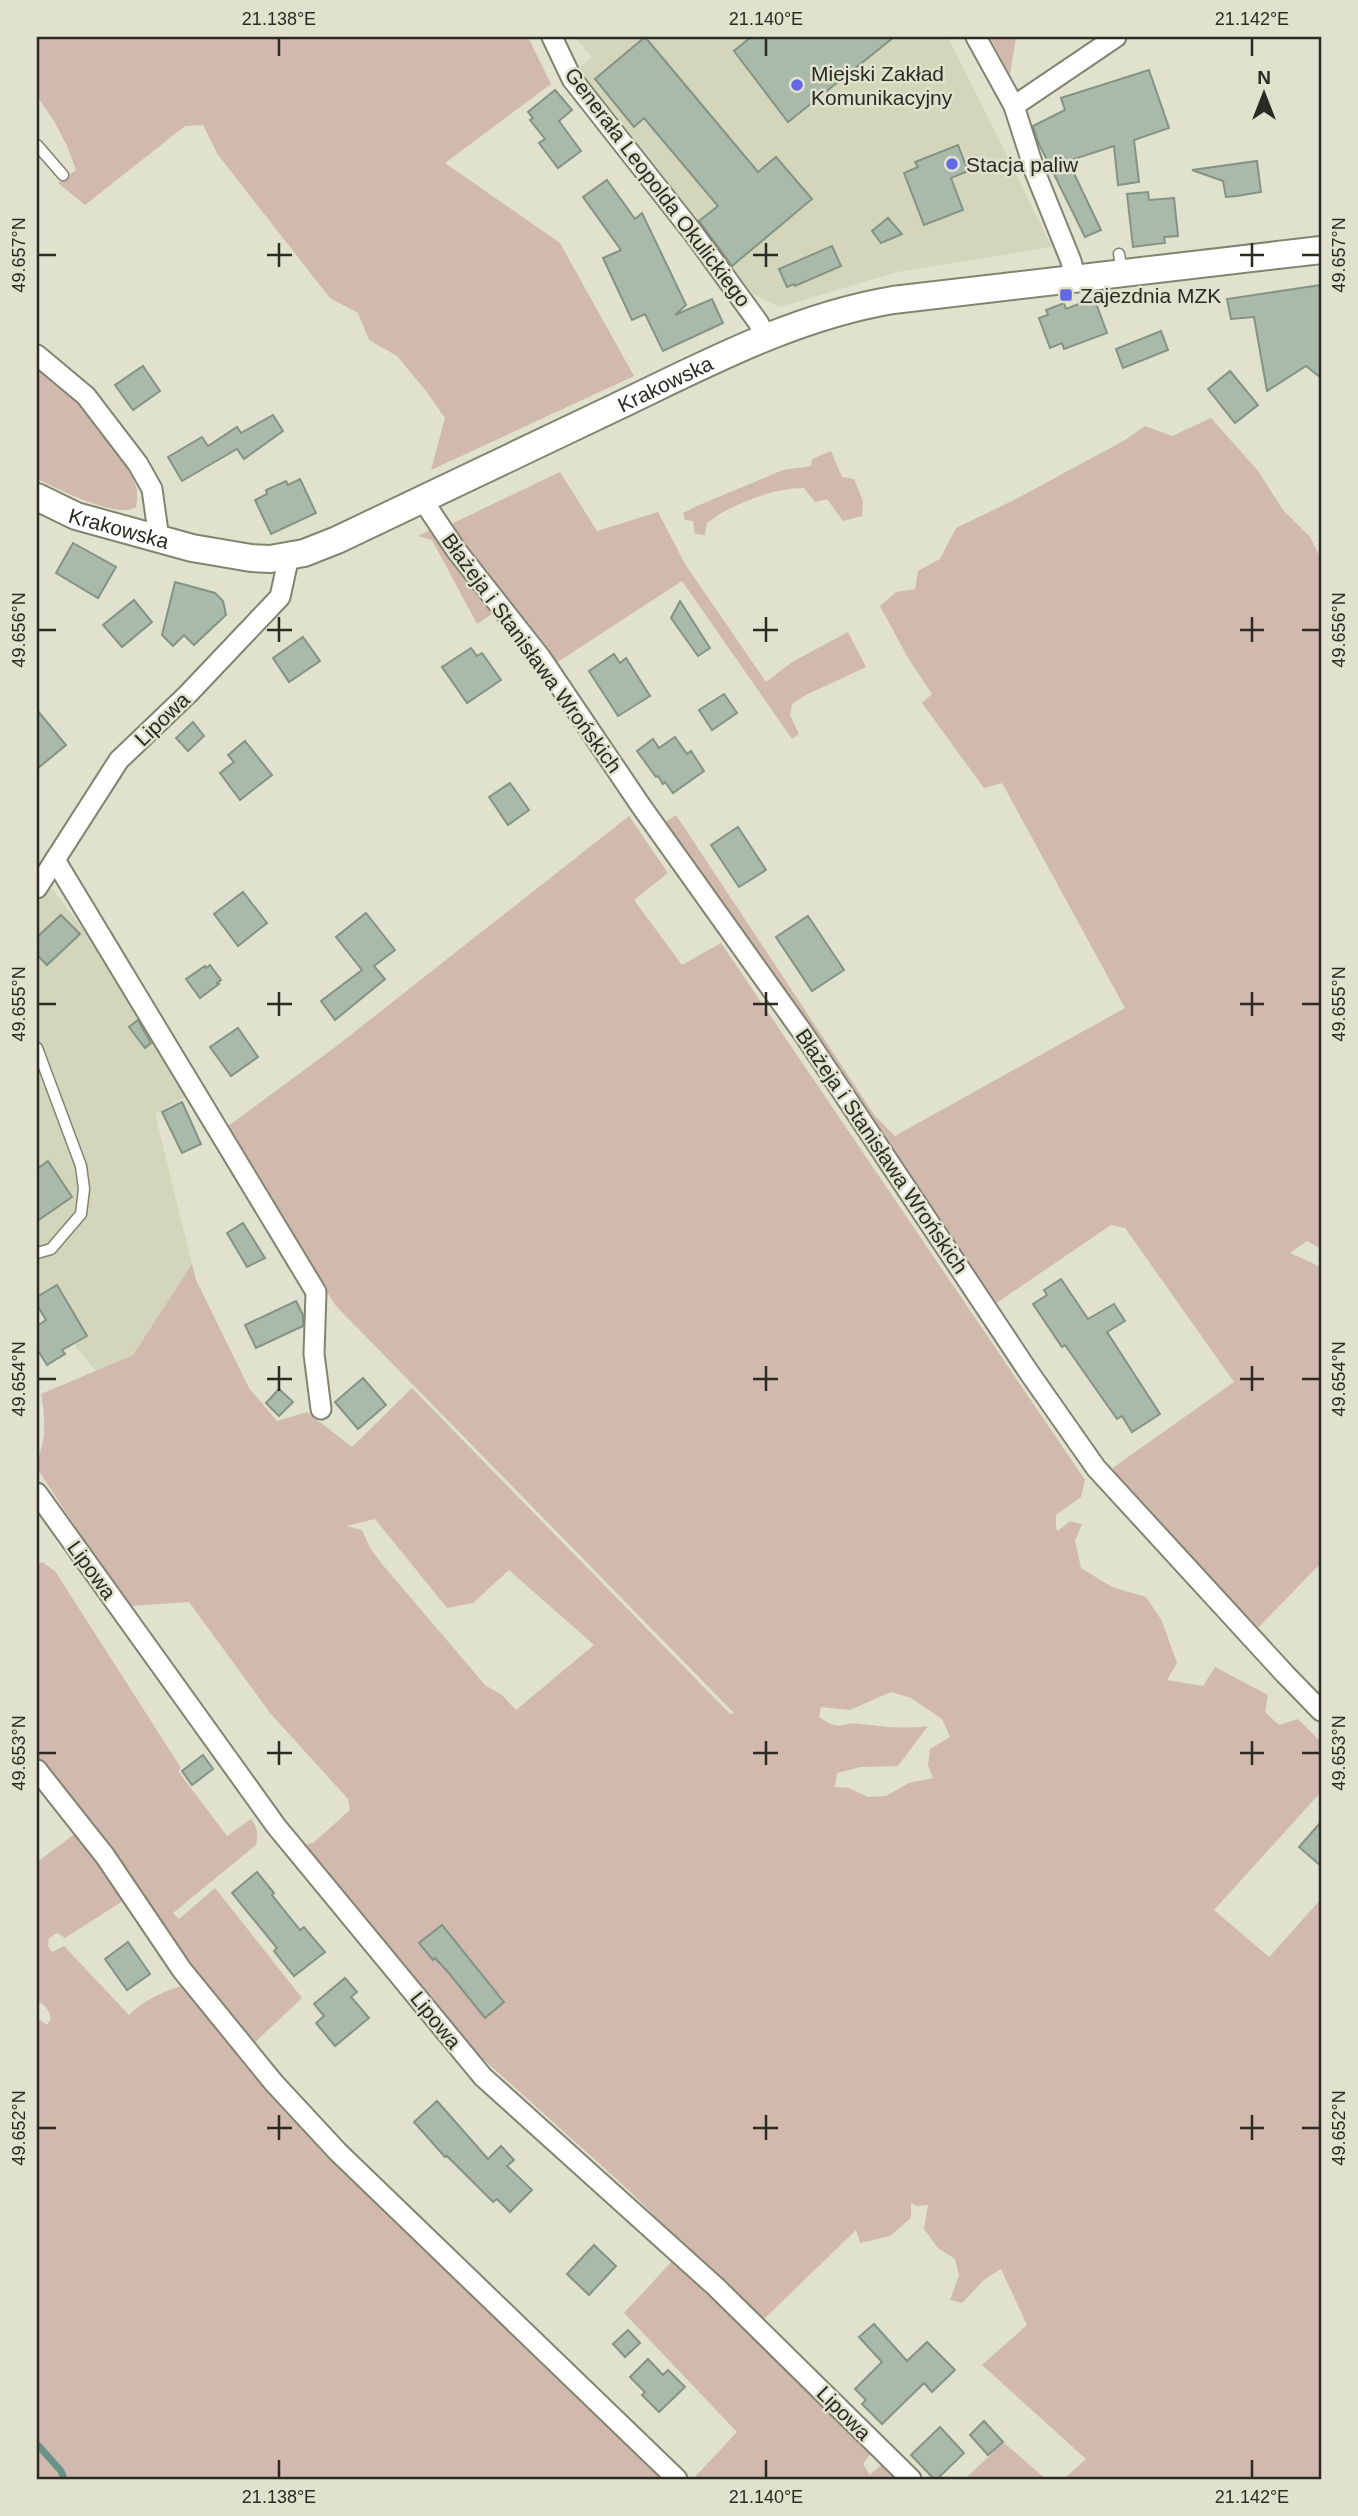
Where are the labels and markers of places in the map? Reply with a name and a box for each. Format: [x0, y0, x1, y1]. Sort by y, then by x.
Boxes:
place label: Miejski Zakład Komunikacyjny [811, 62, 953, 109]
marker: Miejski Zakład Komunikacyjny [789, 77, 805, 93]
place label: Stacja paliw [966, 153, 1079, 176]
marker: Stacja paliw [944, 156, 960, 172]
place label: Zajezdnia MZK [1080, 284, 1221, 307]
marker: Zajezdnia MZK [1058, 287, 1074, 303]

